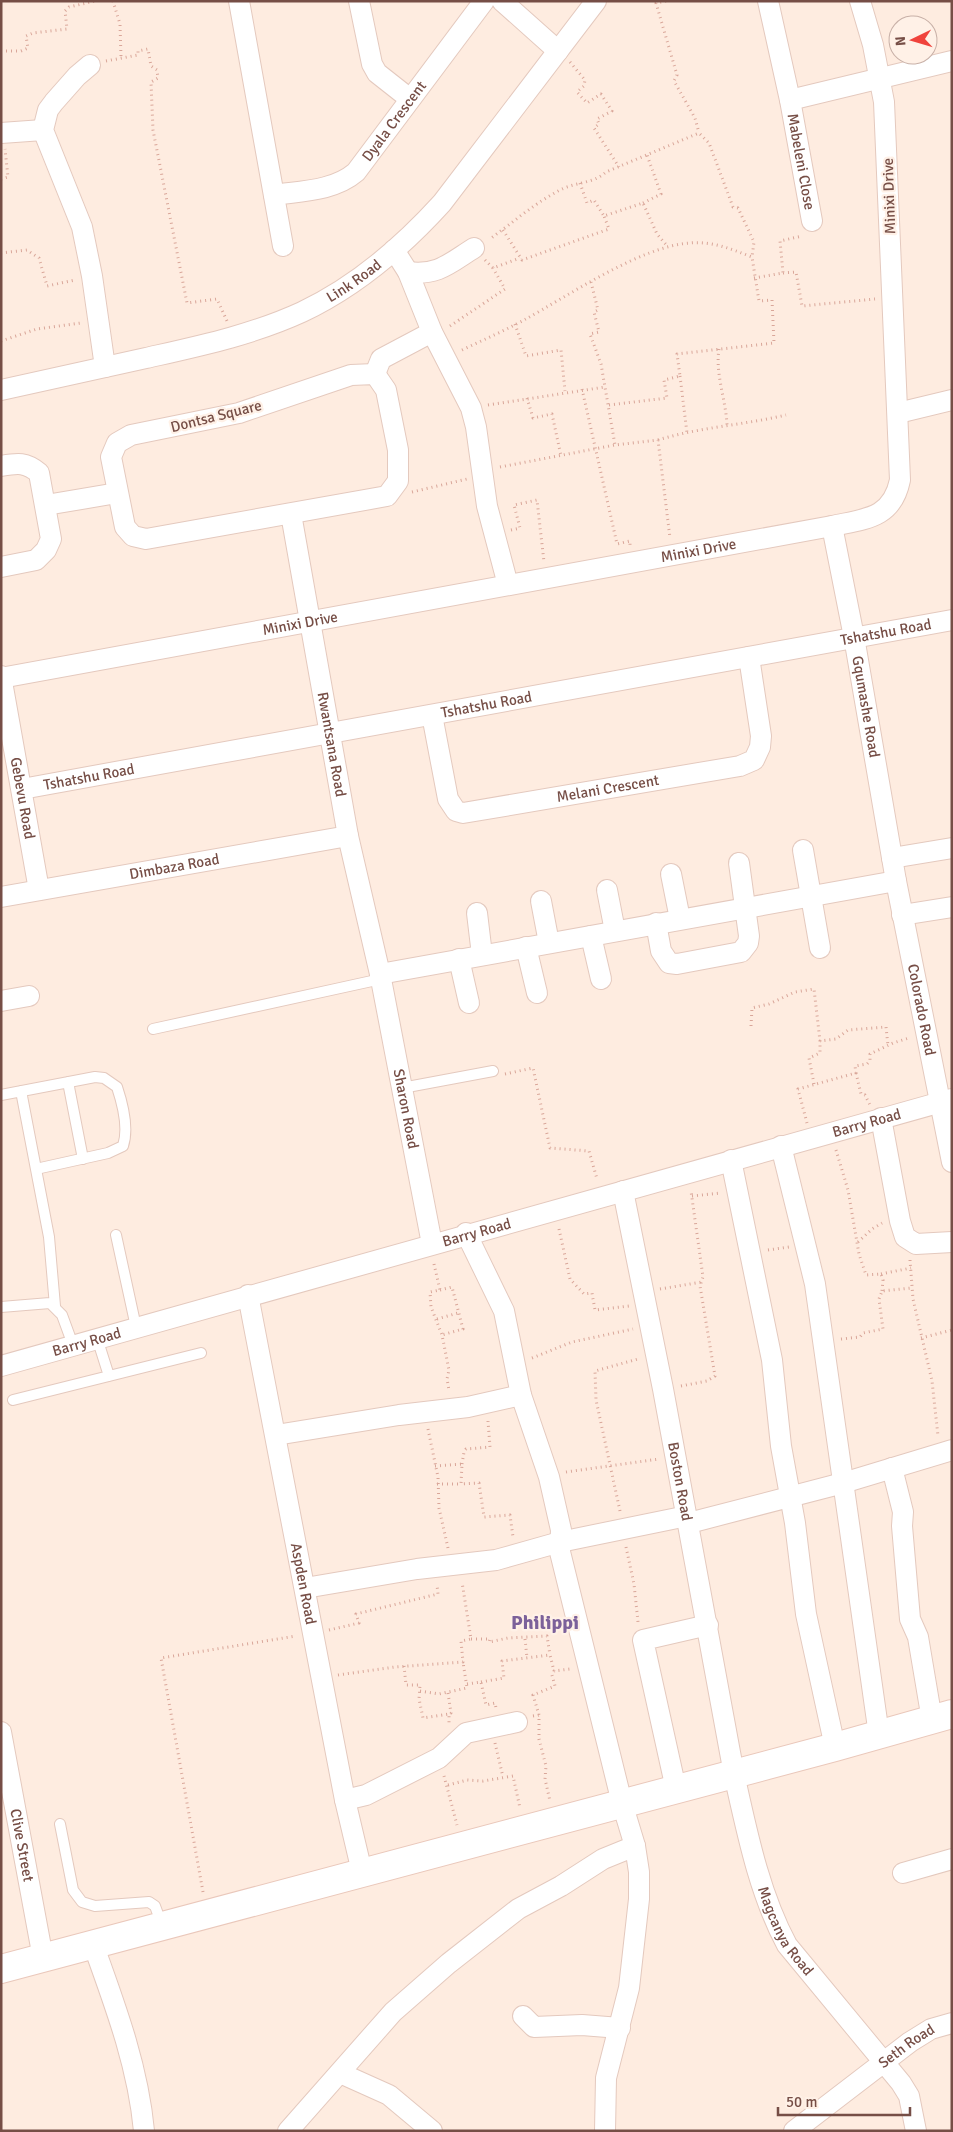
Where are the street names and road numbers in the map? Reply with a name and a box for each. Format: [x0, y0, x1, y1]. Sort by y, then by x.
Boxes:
street label: Dyala Crescent [358, 77, 430, 165]
street label: Mabeleni Close [784, 112, 819, 211]
street label: Minixi Drive [879, 158, 899, 234]
street label: Link Road [323, 256, 385, 306]
street label: Dontsa Square [169, 396, 263, 436]
street label: Minixi Drive [659, 535, 738, 566]
street label: Minixi Drive [261, 608, 339, 639]
street label: Tshatshu Road [839, 615, 933, 649]
street label: Gqumashe Road [848, 654, 884, 759]
street label: Tshatshu Road [439, 688, 533, 722]
street label: Rwantsana Road [314, 691, 350, 798]
street label: Gebevu Road [7, 756, 39, 841]
street label: Tshatshu Road [42, 760, 136, 794]
street label: Melani Crescent [555, 771, 660, 806]
street label: Dimbaza Road [128, 850, 221, 883]
street label: Colorado Road [904, 962, 940, 1057]
street label: Sharon Road [389, 1067, 422, 1150]
street label: Barry Road [830, 1105, 903, 1141]
street label: Barry Road [440, 1214, 513, 1251]
street label: Barry Road [50, 1324, 123, 1360]
street label: Boston Road [664, 1440, 696, 1522]
street label: Aspden Road [287, 1541, 320, 1626]
street label: Clive Street [6, 1807, 38, 1883]
street label: Magcanya Road [754, 1884, 817, 1979]
street label: Seth Road [875, 2020, 938, 2072]

